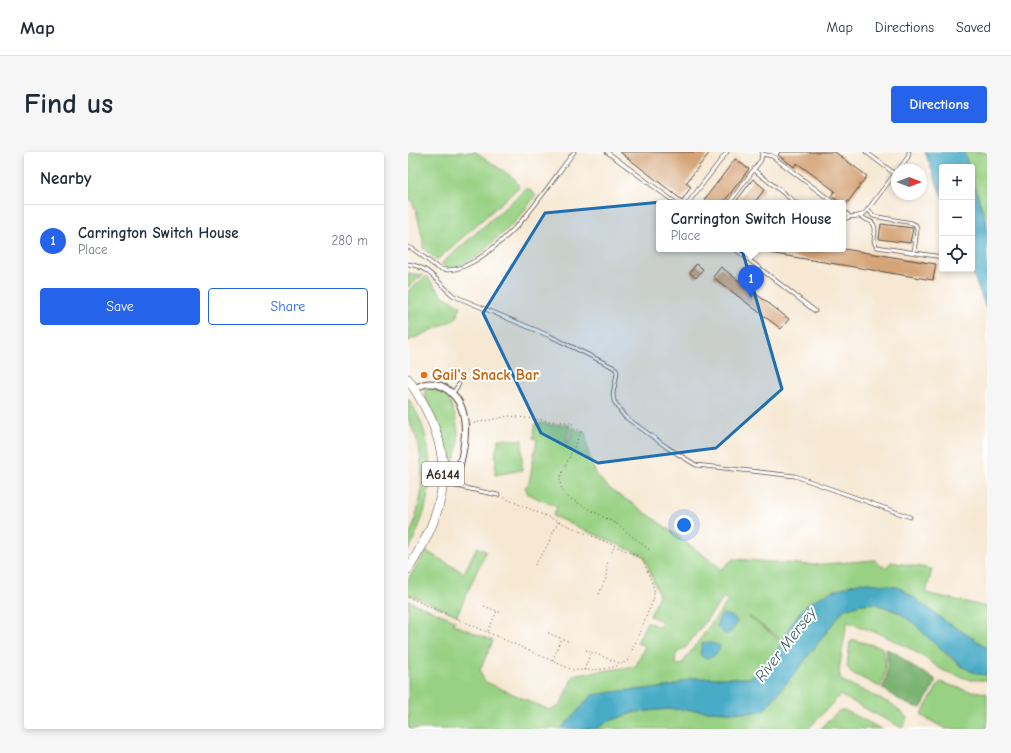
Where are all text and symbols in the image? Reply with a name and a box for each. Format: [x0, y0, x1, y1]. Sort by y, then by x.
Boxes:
text: Map [20, 17, 55, 39]
text: Map [826, 19, 853, 36]
text: Directions [875, 19, 934, 36]
text: Saved [956, 19, 991, 36]
button: Directions [891, 86, 987, 123]
text: Find us [24, 88, 113, 120]
north arrow [891, 164, 927, 200]
map controls [939, 164, 975, 272]
button: + [939, 164, 975, 200]
text: Nearby [40, 169, 91, 188]
popup [656, 200, 846, 252]
button: − [939, 200, 975, 236]
text: Carrington Switch House [671, 210, 831, 228]
text: Carrington Switch House [78, 224, 239, 242]
text: Place [671, 228, 700, 243]
text: 1 [50, 233, 56, 248]
text: 280 m [331, 233, 368, 248]
button: locate [939, 236, 975, 272]
text: Place [78, 242, 108, 257]
pin: 1 [738, 265, 764, 298]
button: Save [40, 288, 200, 325]
button: Share [208, 288, 368, 325]
place label: Gail's Snack Bar [432, 366, 539, 384]
marker: Gail's Snack Bar [419, 370, 429, 380]
road number: A6144 [422, 462, 464, 486]
your location [674, 515, 694, 535]
water label: River Mersey [751, 603, 821, 685]

